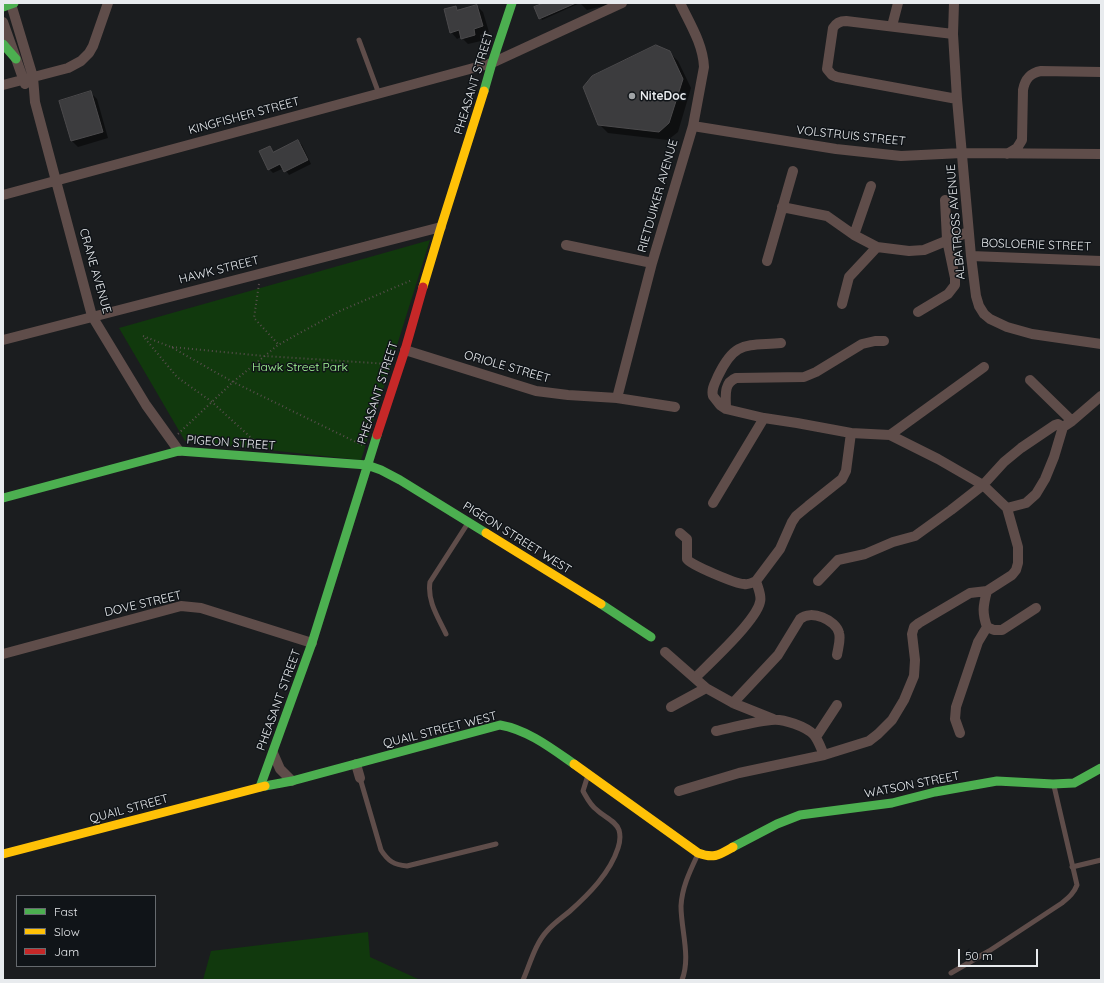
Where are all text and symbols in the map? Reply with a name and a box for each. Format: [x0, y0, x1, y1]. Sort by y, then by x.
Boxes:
street label: PHEASANT STREET [451, 30, 497, 136]
place label: NiteDoc [640, 89, 686, 103]
marker: NiteDoc [627, 91, 637, 101]
street label: KINGFISHER STREET [187, 94, 301, 138]
street label: VOLSTRUIS STREET [796, 123, 906, 149]
street label: RIETDUIKER AVENUE [635, 138, 681, 254]
street label: ALBATROSS AVENUE [944, 164, 968, 280]
street label: CRANE AVENUE [76, 227, 114, 315]
street label: BOSLOERIE STREET [981, 236, 1091, 254]
street label: HAWK STREET [177, 253, 261, 287]
street label: PHEASANT STREET [355, 340, 401, 446]
street label: ORIOLE STREET [462, 348, 552, 386]
park label: Hawk Street Park [252, 360, 348, 374]
street label: PIGEON STREET [186, 433, 276, 453]
street label: PIGEON STREET WEST [460, 499, 574, 577]
street label: DOVE STREET [103, 588, 183, 620]
street label: PHEASANT STREET [254, 647, 304, 753]
street label: QUAIL STREET WEST [382, 709, 498, 751]
street label: WATSON STREET [863, 769, 961, 801]
street label: QUAIL STREET [88, 792, 170, 826]
legend [16, 895, 156, 967]
text: Fast [54, 904, 78, 919]
text: Slow [54, 924, 80, 939]
scale bar [960, 941, 1040, 967]
text: Jam [54, 944, 79, 959]
text: 50 m [965, 948, 993, 963]

